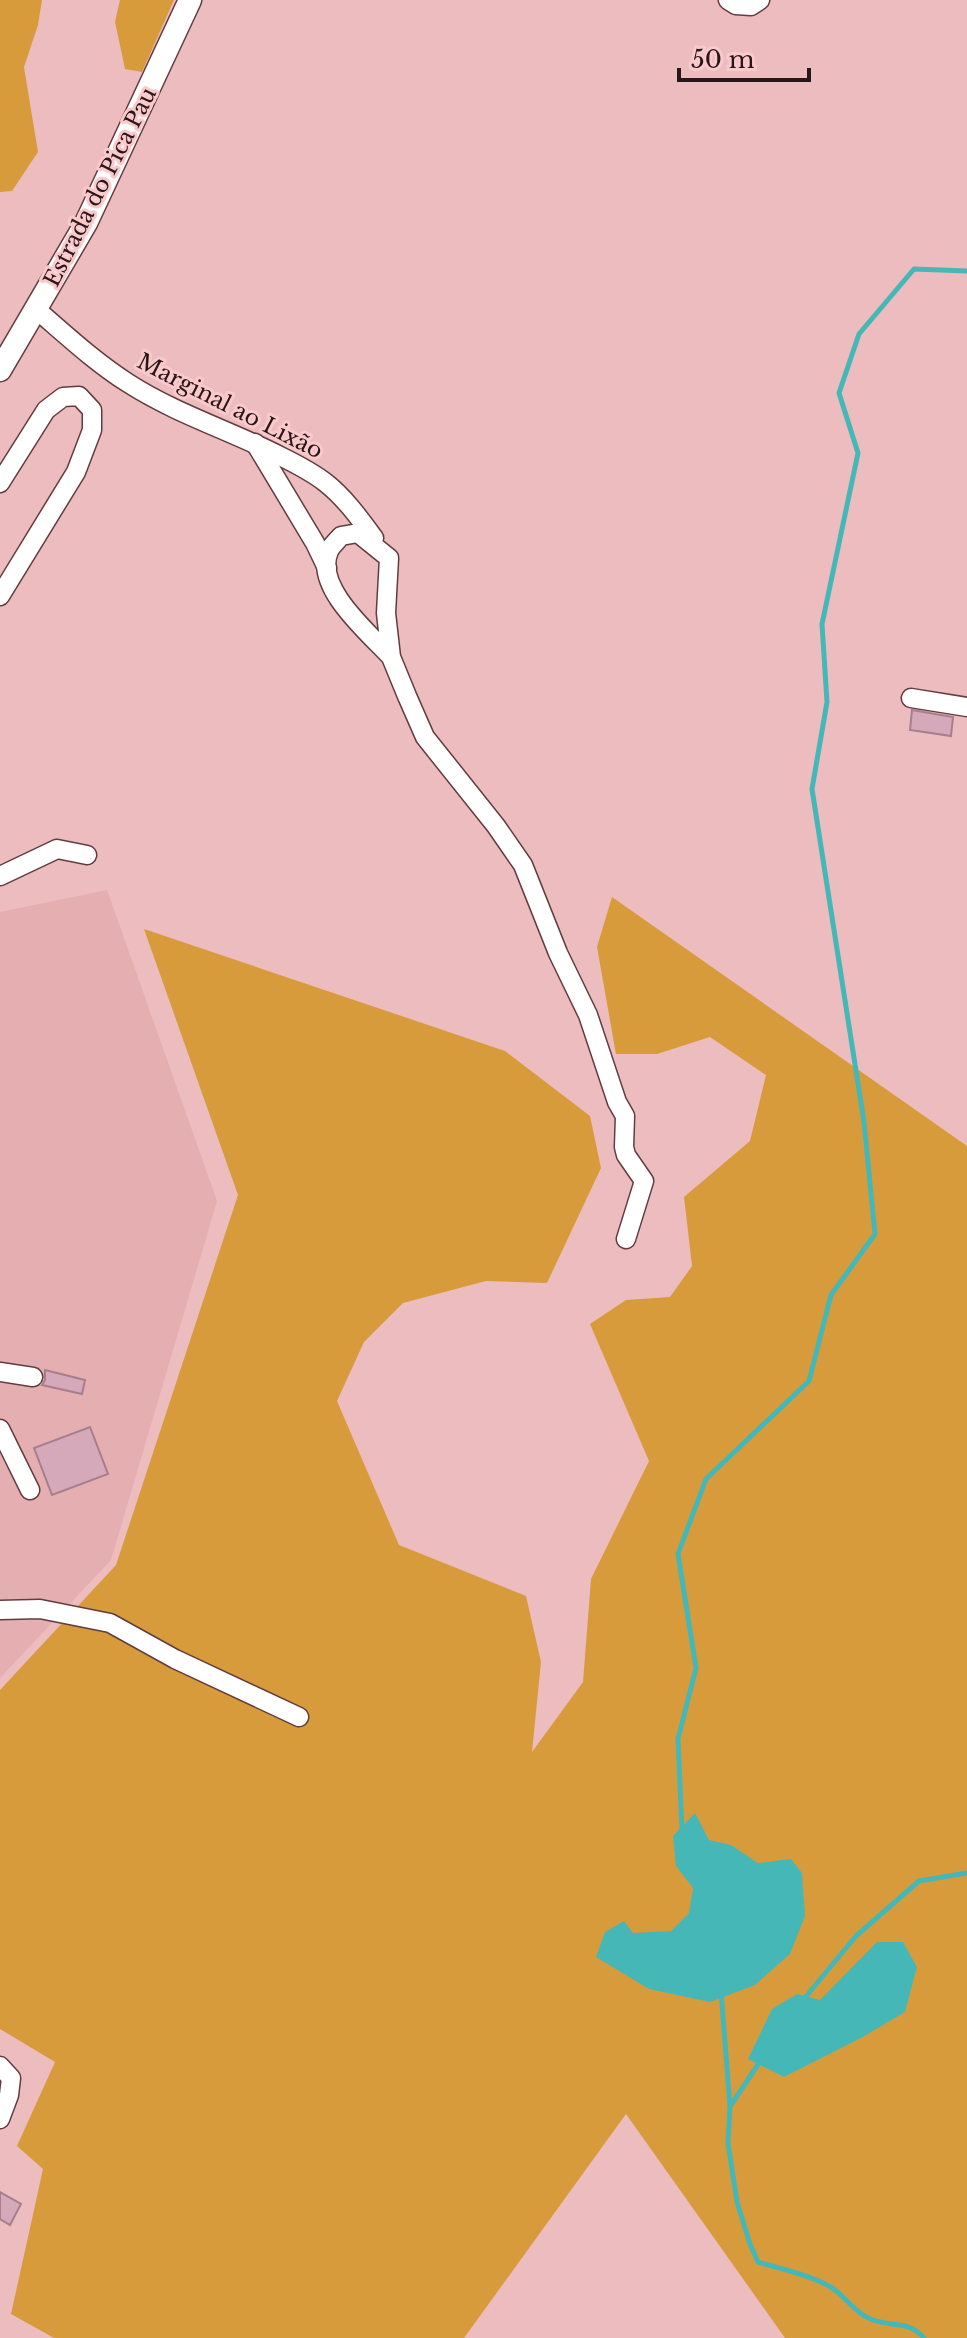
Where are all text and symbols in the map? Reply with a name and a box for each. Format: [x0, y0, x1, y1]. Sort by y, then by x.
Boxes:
scale bar [679, 32, 809, 82]
text: 50 m [691, 45, 755, 74]
street label: Estrada do Pica Pau [38, 83, 162, 291]
street label: Marginal ao Lixão [133, 348, 327, 464]

